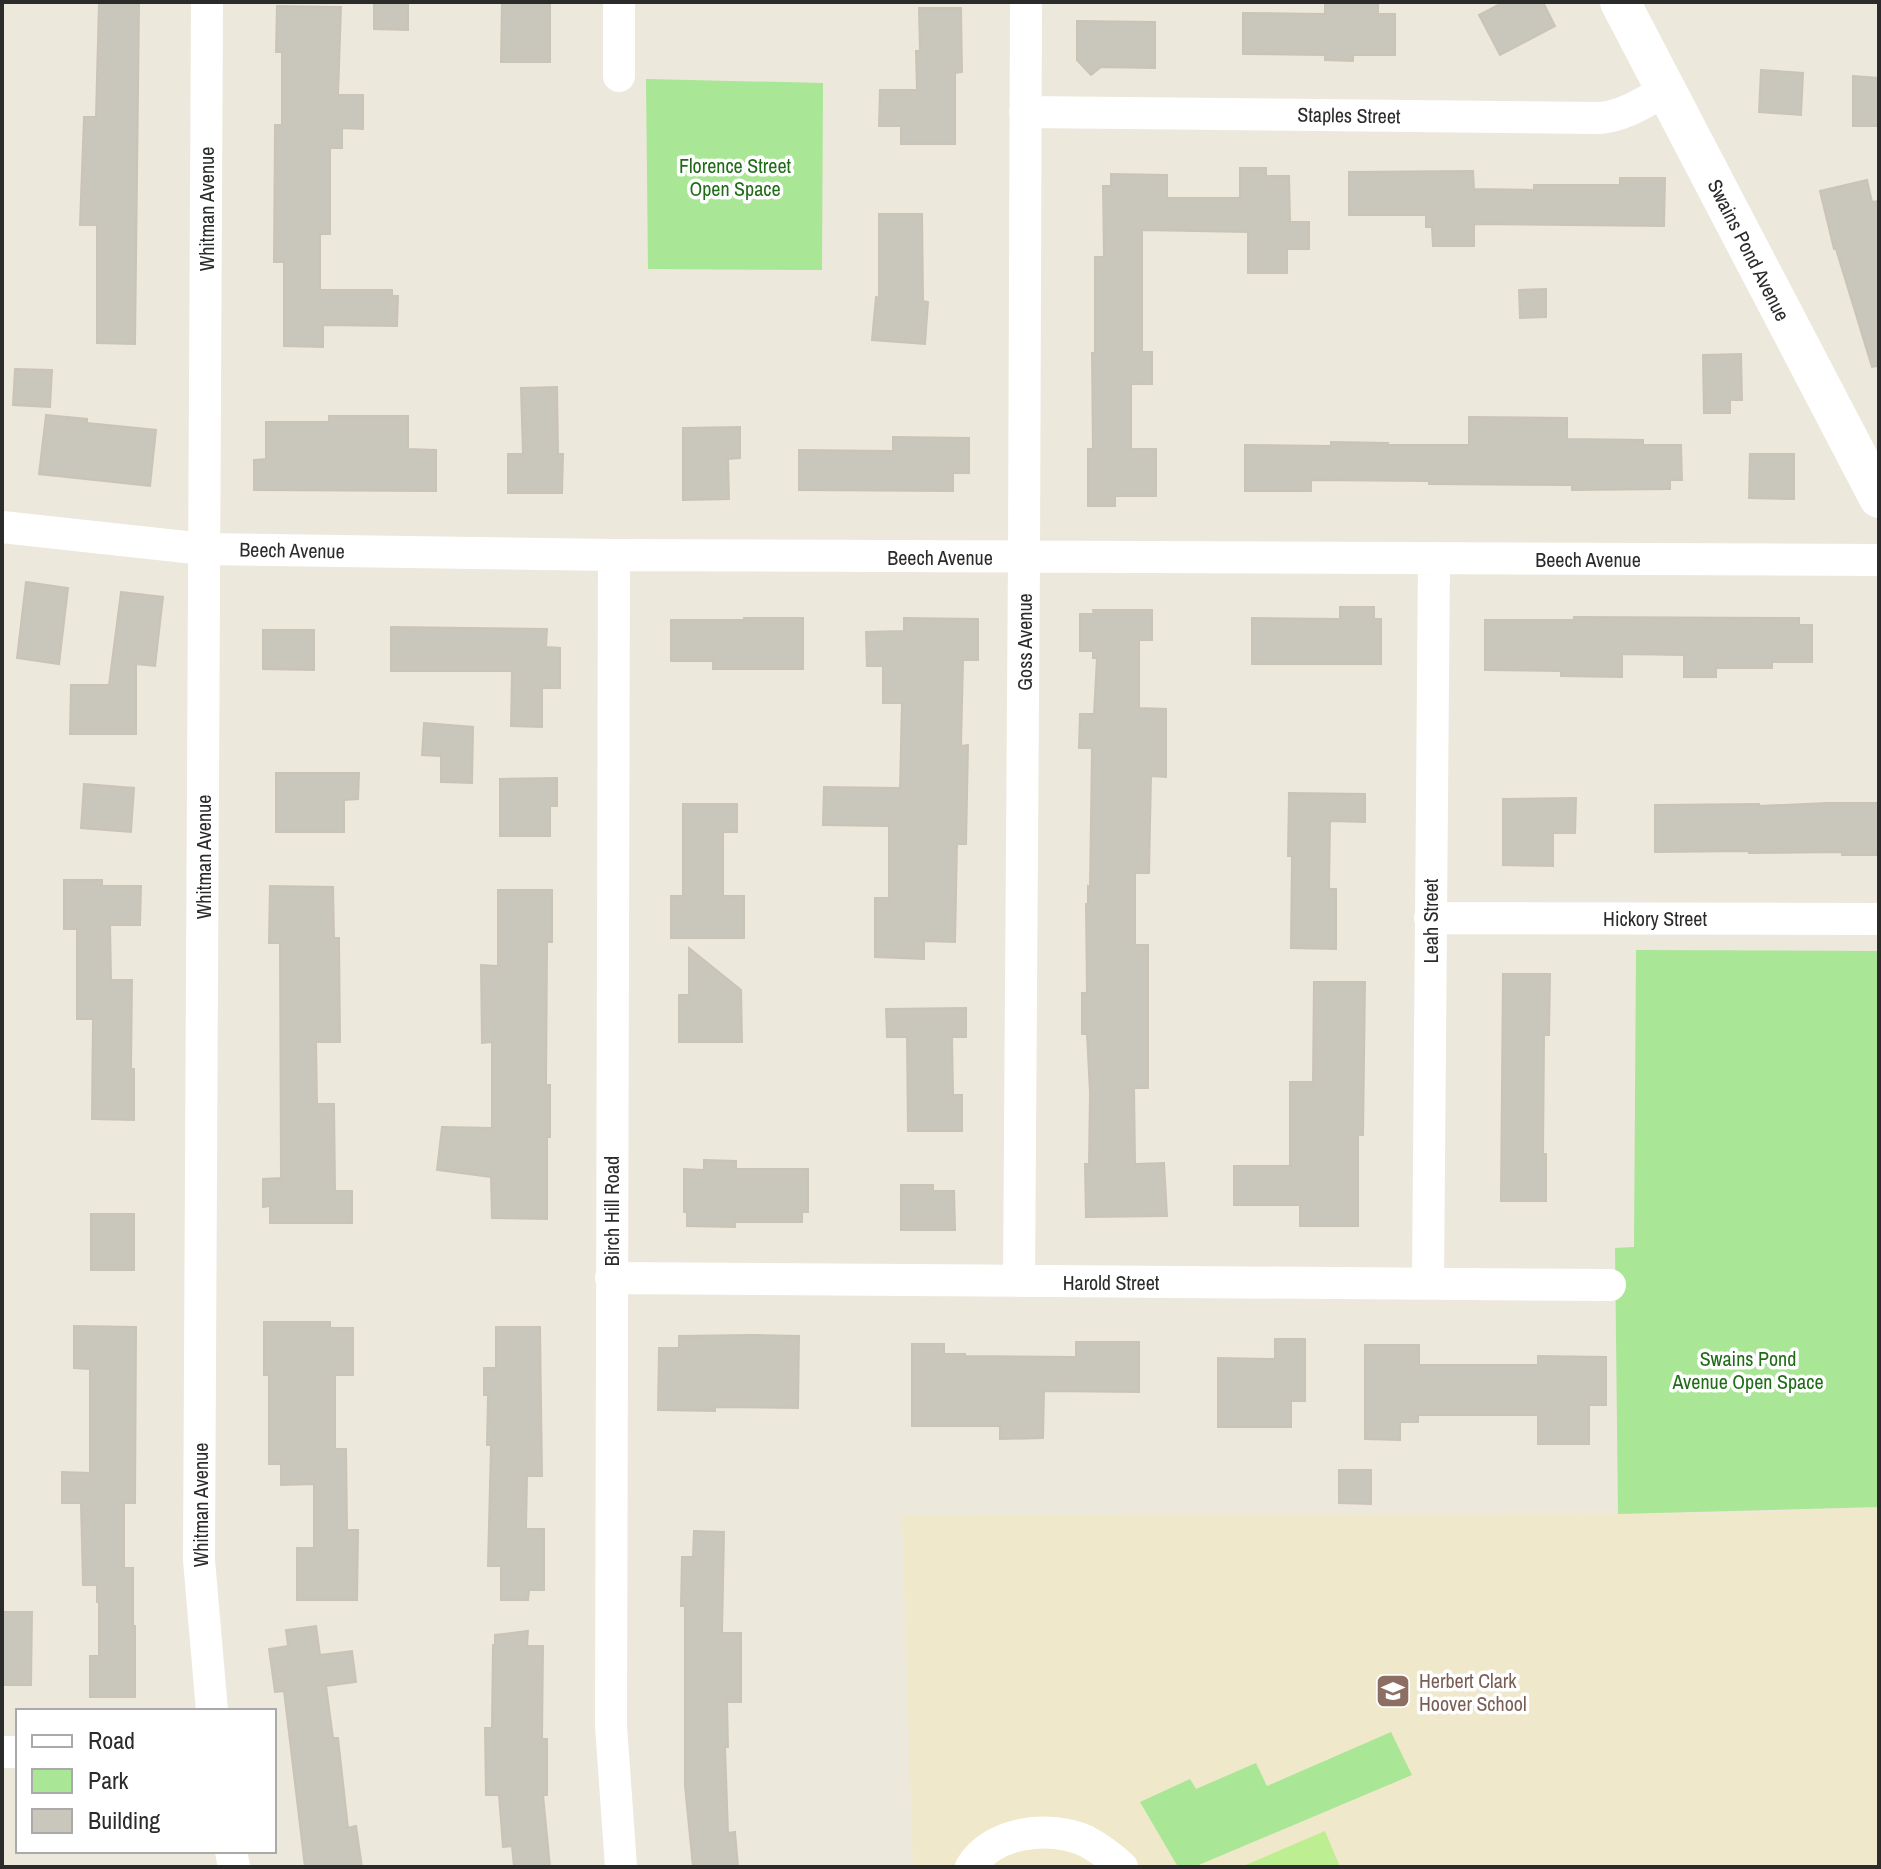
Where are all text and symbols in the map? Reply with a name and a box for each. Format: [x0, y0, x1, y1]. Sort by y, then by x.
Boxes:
street label: Staples Street [1297, 101, 1401, 129]
street label: Whitman Avenue [193, 147, 220, 271]
park label: Florence Street Open Space [679, 152, 791, 202]
street label: Swains Pond Avenue [1702, 175, 1796, 325]
street label: Beech Avenue [239, 536, 345, 564]
street label: Beech Avenue [887, 544, 993, 571]
street label: Beech Avenue [1535, 546, 1641, 573]
street label: Goss Avenue [1011, 593, 1038, 691]
street label: Whitman Avenue [190, 795, 217, 919]
street label: Leah Street [1417, 878, 1444, 963]
street label: Hickory Street [1603, 905, 1707, 932]
street label: Birch Hill Road [598, 1156, 625, 1266]
street label: Harold Street [1063, 1269, 1160, 1296]
park label: Swains Pond Avenue Open Space [1671, 1345, 1824, 1395]
street label: Whitman Avenue [187, 1443, 214, 1567]
place label: Herbert Clark Hoover School [1419, 1667, 1527, 1717]
school or university icon: Herbert Clark Hoover School [1374, 1672, 1412, 1710]
legend [16, 1709, 276, 1853]
text: Road [88, 1724, 135, 1756]
text: Park [88, 1764, 129, 1796]
text: Building [88, 1804, 160, 1836]

